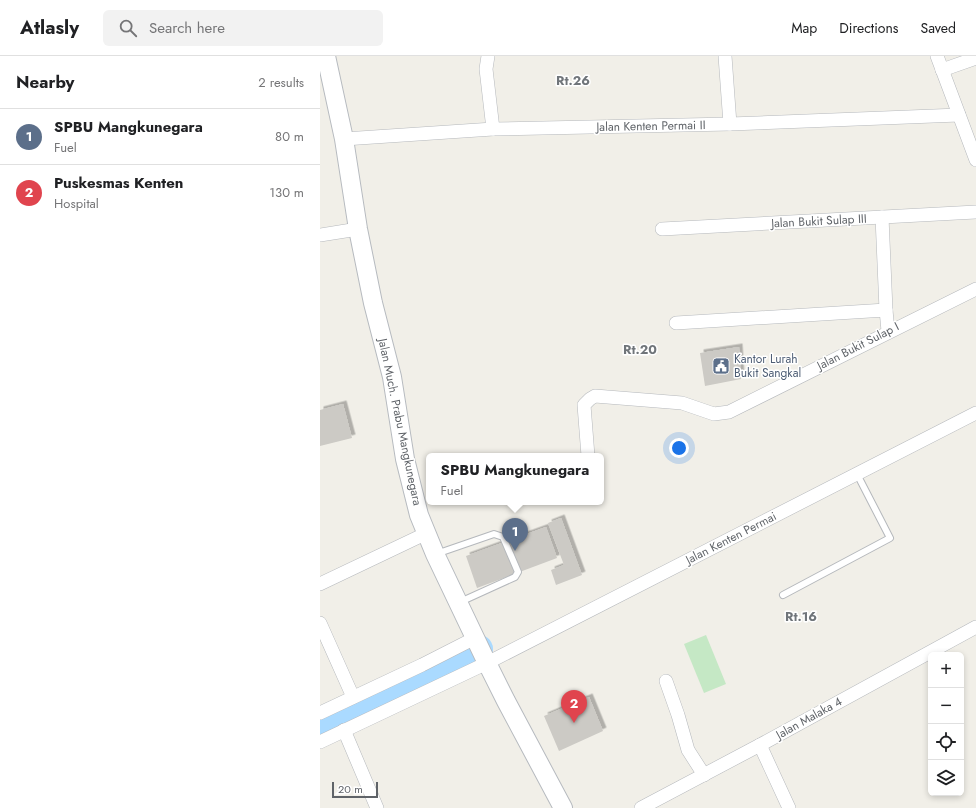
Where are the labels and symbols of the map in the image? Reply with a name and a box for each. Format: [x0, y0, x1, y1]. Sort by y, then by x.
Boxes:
district label: Rt.26 [556, 71, 590, 90]
street label: Jalan Kenten Permai II [594, 116, 706, 136]
street label: Jalan Bukit Sulap III [769, 210, 867, 233]
street label: Jalan Bukit Sulap I [812, 318, 902, 375]
street label: Jalan Much. Prabu Mangkunegara [373, 335, 427, 507]
district label: Rt.20 [623, 340, 657, 359]
place label: Kantor Lurah Bukit Sangkal [734, 350, 801, 382]
public building icon: Kantor Lurah Bukit Sangkal [711, 356, 731, 376]
your location [669, 438, 689, 458]
street label: Jalan Kenten Permai [681, 507, 780, 570]
pin: 1 [502, 518, 528, 551]
district label: Rt.16 [785, 607, 817, 626]
pin: 2 [561, 690, 587, 723]
street label: Jalan Malaka 4 [771, 692, 845, 744]
scale bar [332, 780, 378, 799]

